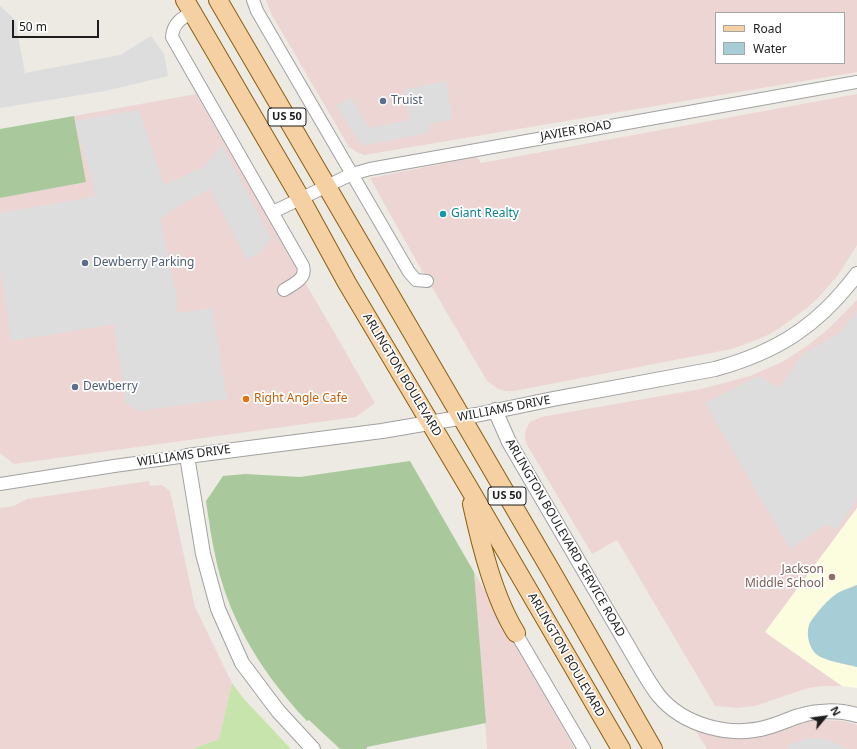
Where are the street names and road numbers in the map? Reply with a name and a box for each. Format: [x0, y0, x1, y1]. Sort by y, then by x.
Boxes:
road number: US 50 [268, 108, 306, 126]
street label: JAVIER ROAD [539, 118, 613, 144]
street label: ARLINGTON BOULEVARD [360, 311, 444, 439]
street label: WILLIAMS DRIVE [456, 393, 552, 425]
street label: ARLINGTON BOULEVARD SERVICE ROAD [502, 436, 628, 640]
street label: WILLIAMS DRIVE [136, 442, 232, 470]
road number: US 50 [488, 487, 526, 505]
street label: ARLINGTON BOULEVARD [525, 590, 607, 720]

